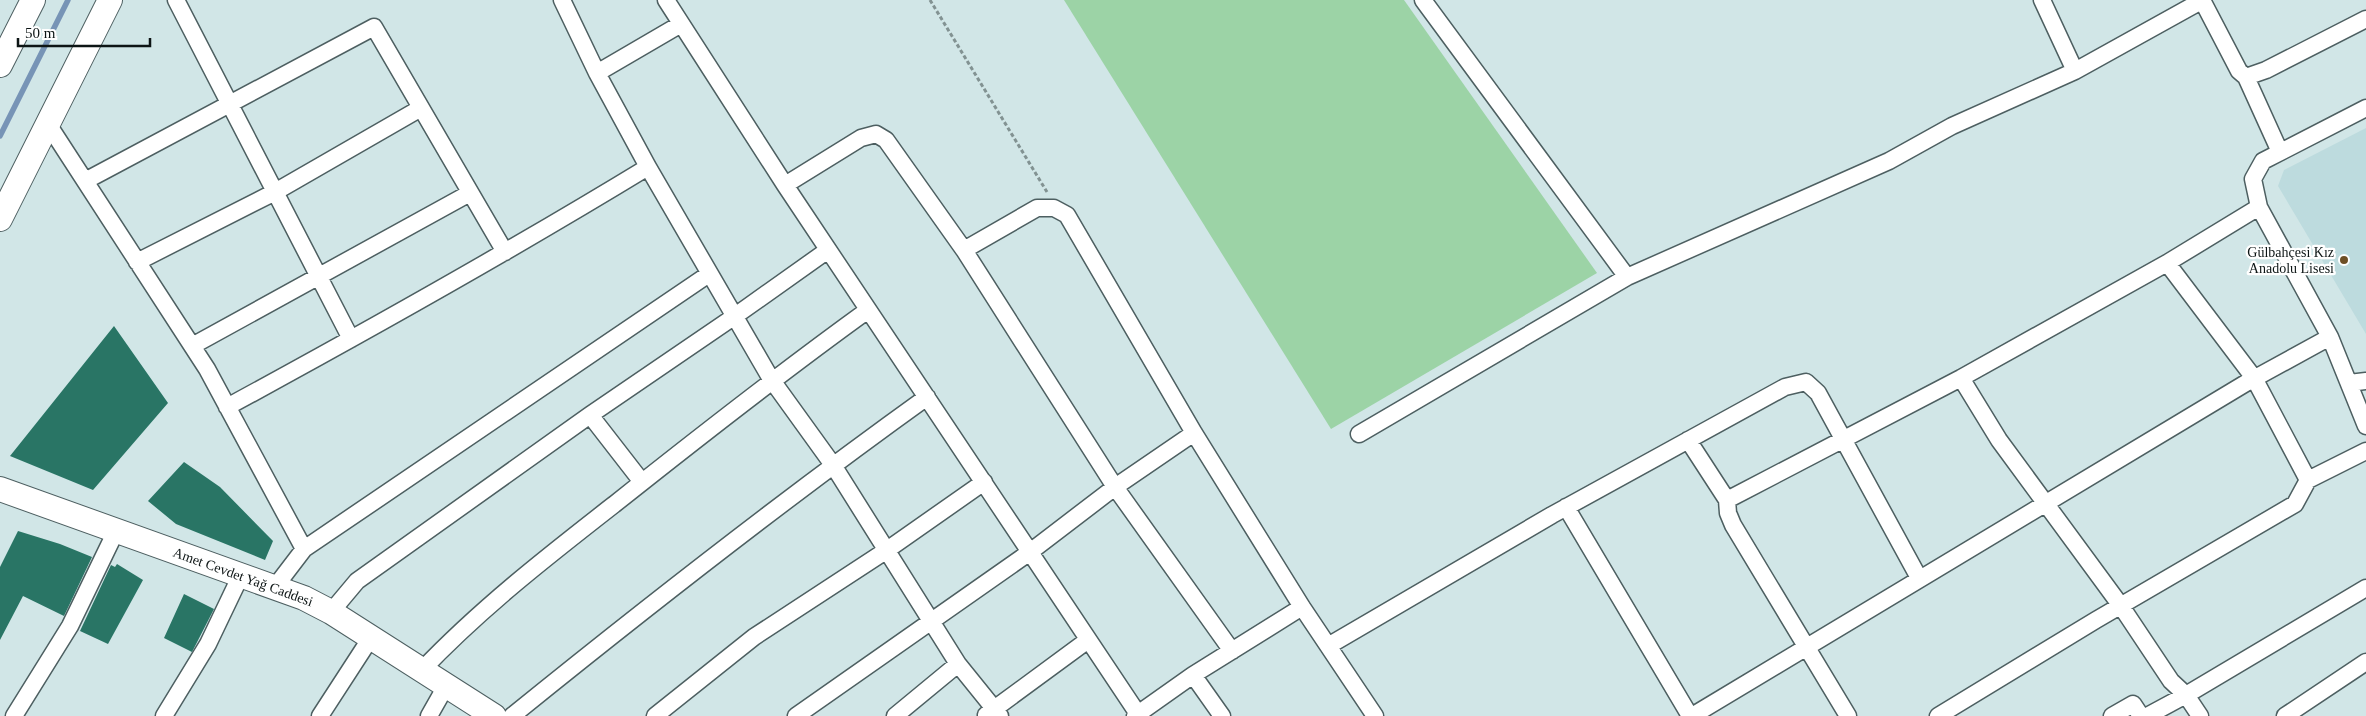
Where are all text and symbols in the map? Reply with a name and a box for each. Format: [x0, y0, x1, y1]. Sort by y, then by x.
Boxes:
scale bar [18, 15, 150, 47]
text: 50 m [25, 25, 56, 41]
place label: Gülbahçesi Kız Anadolu Lisesi [2247, 245, 2334, 276]
marker: Gülbahçesi Kız Anadolu Lisesi [2338, 254, 2350, 266]
street label: Amet Cevdet Yağ Caddesi [171, 545, 315, 609]

